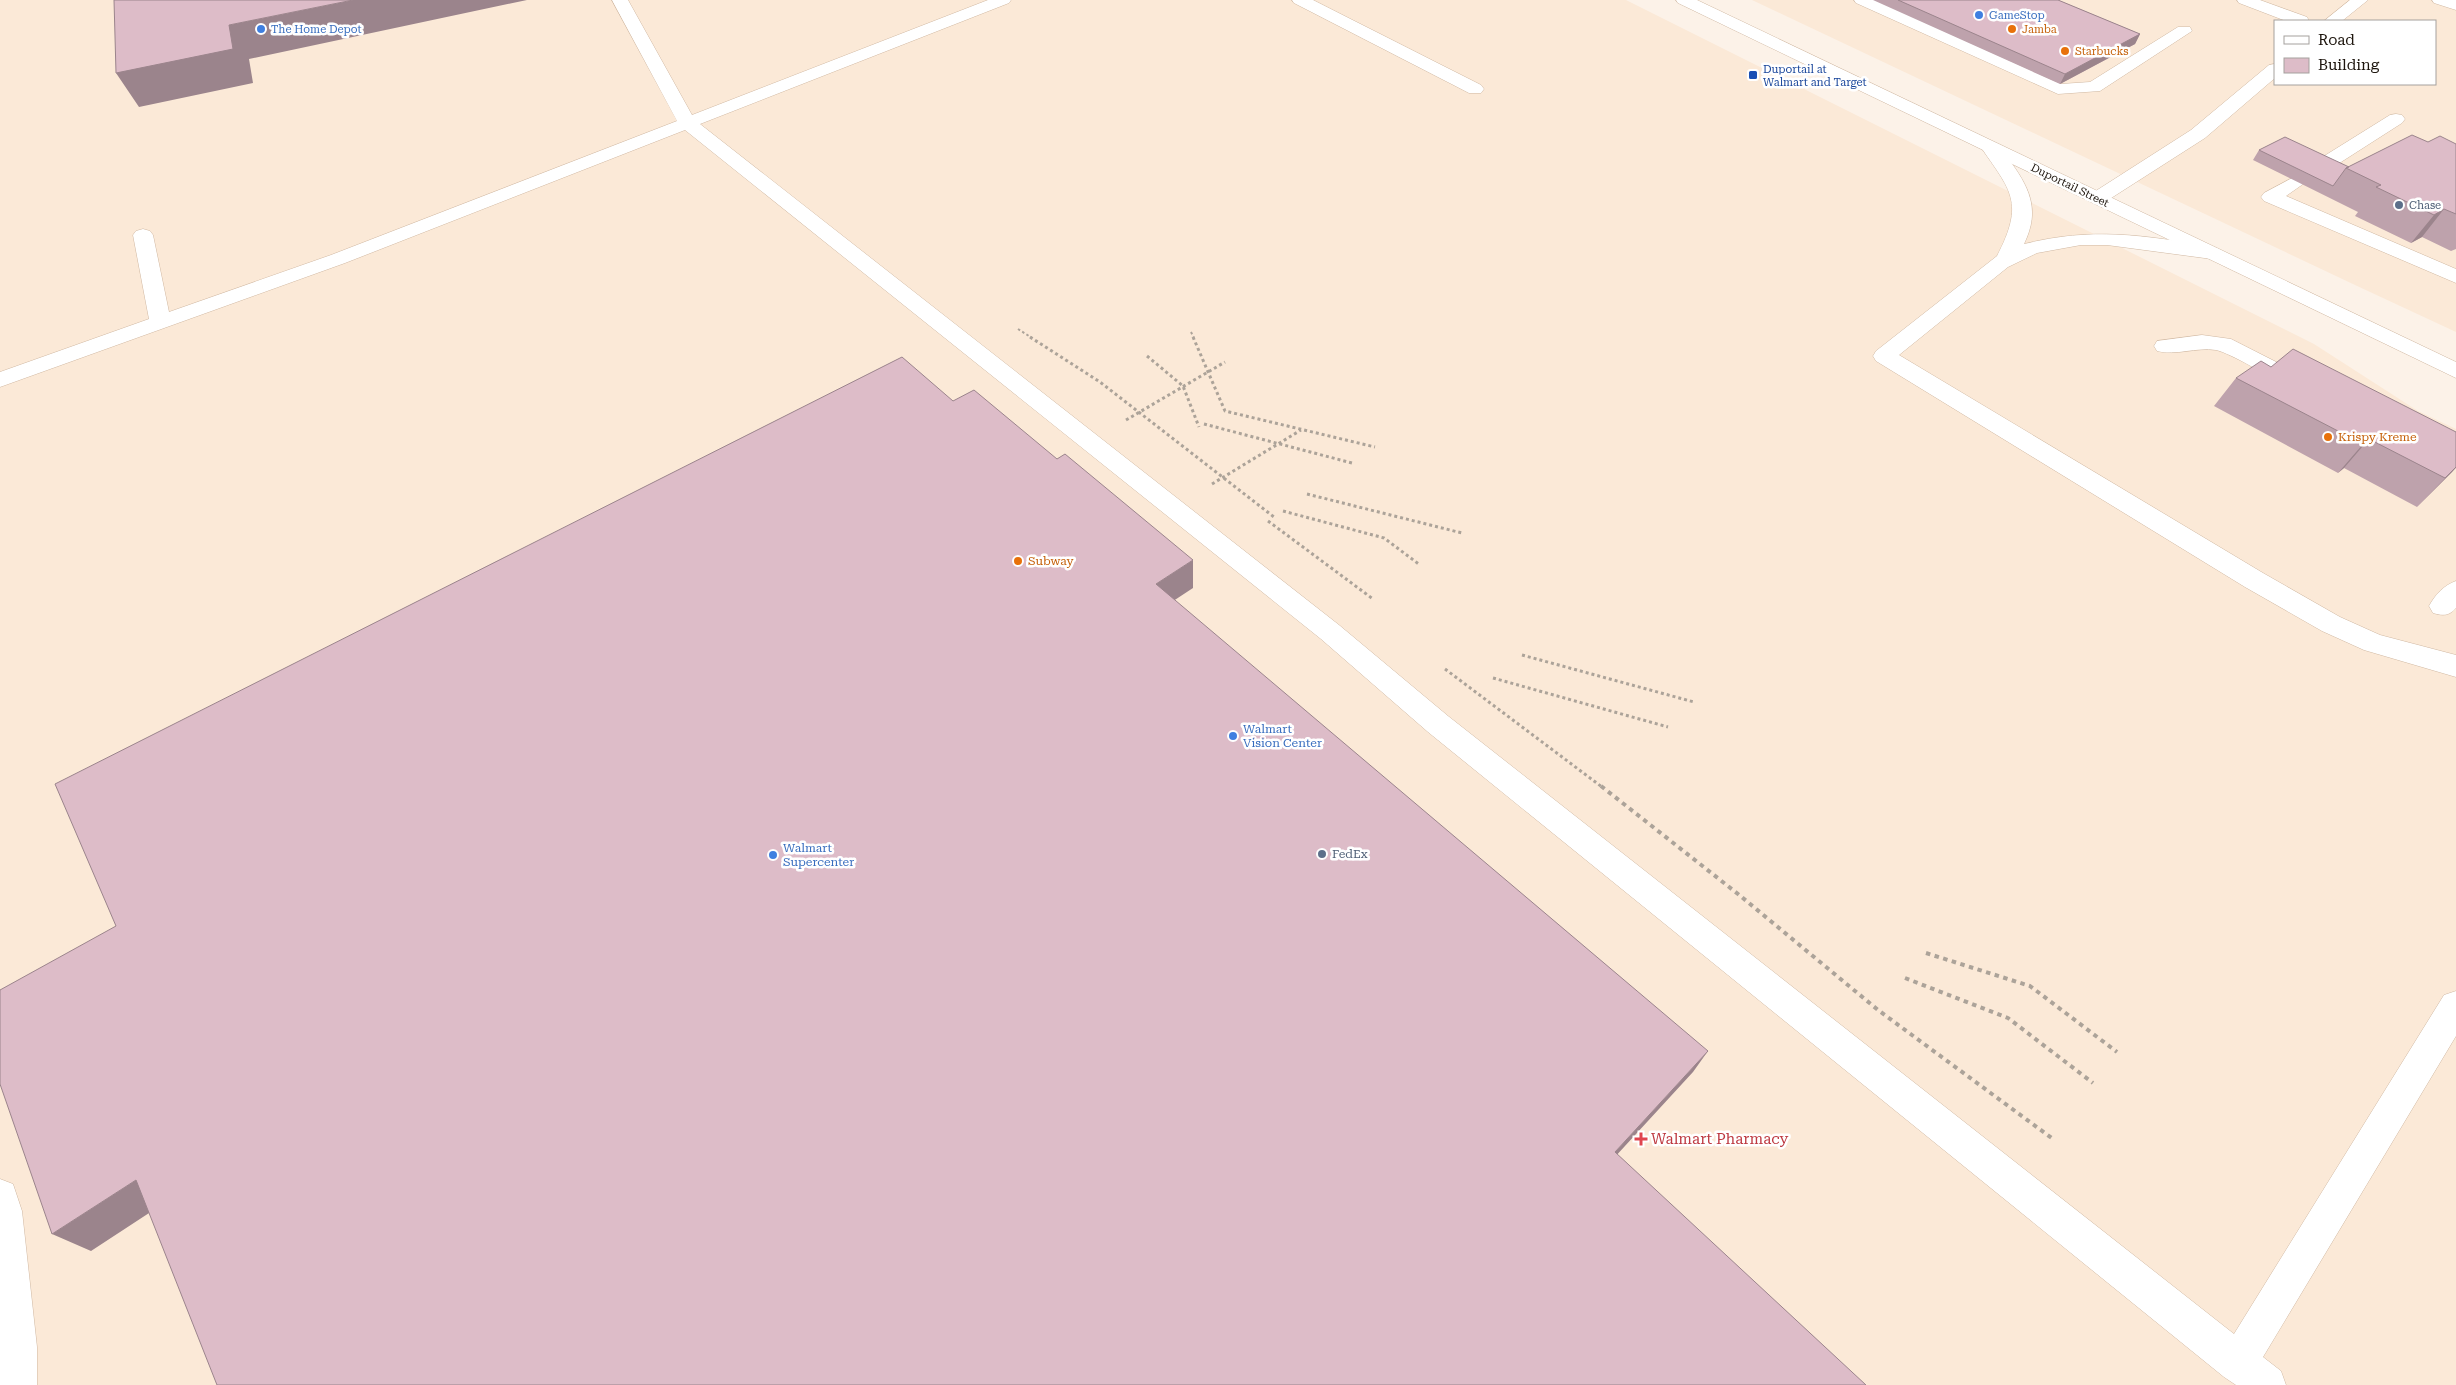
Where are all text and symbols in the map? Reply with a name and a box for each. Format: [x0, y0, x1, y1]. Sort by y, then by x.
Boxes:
marker: GameStop [1973, 9, 1985, 21]
place label: GameStop [1989, 9, 2045, 22]
legend [2274, 20, 2436, 85]
marker: The Home Depot [255, 23, 267, 35]
place label: The Home Depot [271, 23, 362, 36]
marker: Jamba [2006, 23, 2018, 35]
place label: Jamba [2022, 23, 2057, 36]
text: Road [2318, 31, 2355, 49]
marker: Starbucks [2059, 45, 2071, 57]
place label: Starbucks [2075, 45, 2129, 58]
text: Building [2318, 56, 2380, 74]
place label: Duportail at Walmart and Target [1763, 63, 1867, 89]
marker: Duportail at Walmart and Target [1747, 69, 1759, 81]
street label: Duportail Street [2029, 161, 2111, 210]
marker: Chase [2393, 199, 2405, 211]
place label: Chase [2409, 199, 2441, 212]
place label: Krispy Kreme [2338, 430, 2417, 444]
marker: Krispy Kreme [2322, 431, 2334, 443]
place label: Subway [1028, 554, 1074, 568]
marker: Subway [1012, 555, 1024, 567]
place label: Walmart Vision Center [1243, 722, 1322, 750]
marker: Walmart Vision Center [1227, 730, 1239, 742]
place label: Walmart Supercenter [783, 841, 854, 869]
place label: FedEx [1332, 847, 1368, 861]
marker: FedEx [1316, 848, 1328, 860]
marker: Walmart Supercenter [767, 849, 779, 861]
place label: Walmart Pharmacy [1651, 1130, 1789, 1148]
marker: Walmart Pharmacy [1635, 1133, 1647, 1145]

